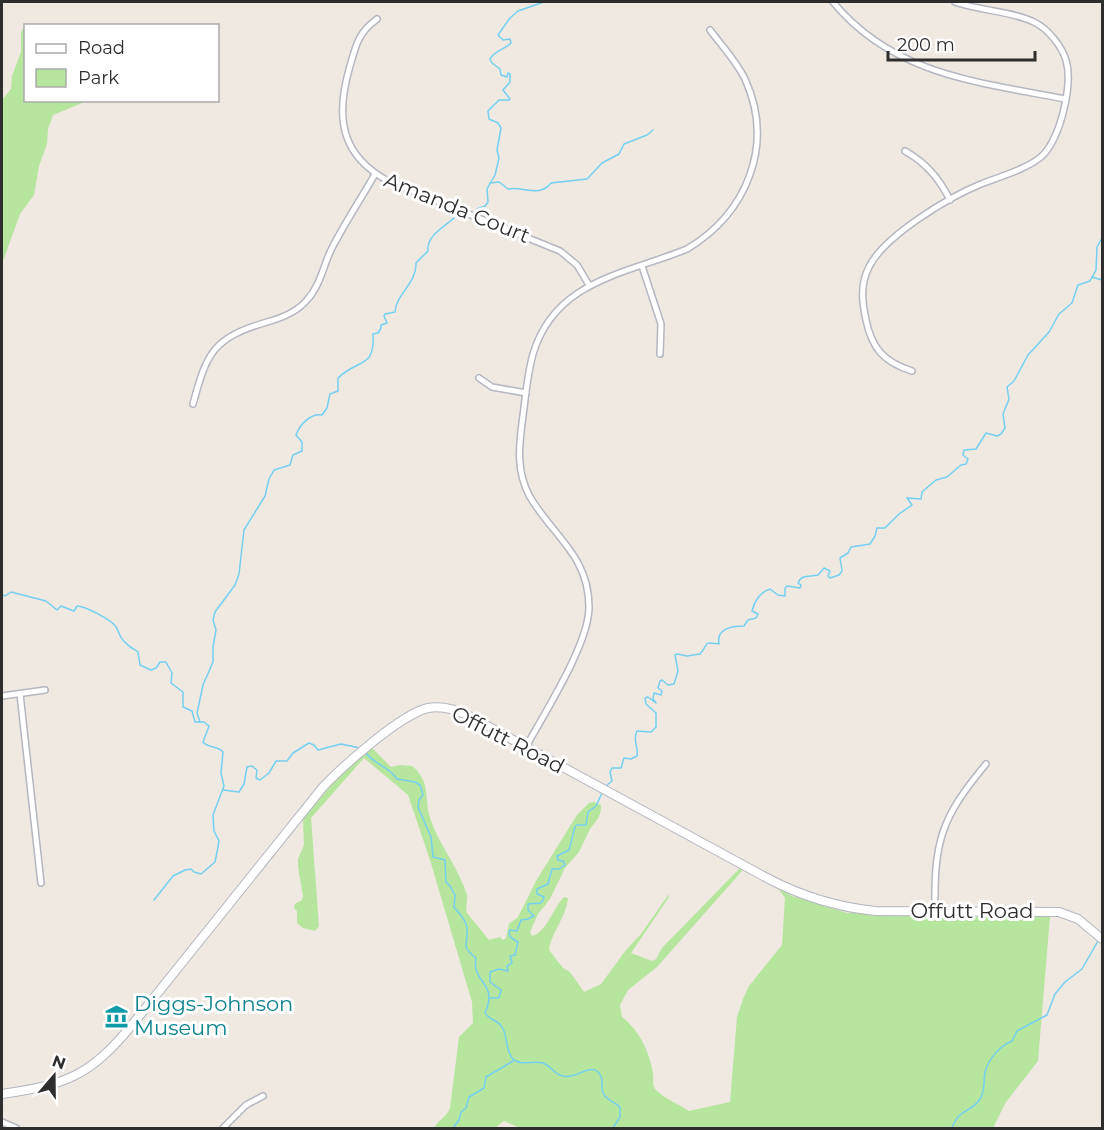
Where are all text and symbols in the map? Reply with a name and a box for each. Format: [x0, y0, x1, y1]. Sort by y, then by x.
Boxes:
legend [24, 24, 219, 102]
scale bar [888, 24, 1035, 62]
text: 200 m [897, 34, 955, 56]
text: Road [78, 37, 125, 59]
text: Park [78, 67, 119, 89]
street label: Amanda Court [381, 167, 534, 248]
street label: Offutt Road [448, 700, 569, 779]
street label: Offutt Road [910, 898, 1034, 923]
place label: Diggs-Johnson Museum [134, 991, 293, 1040]
museum icon: Diggs-Johnson Museum [103, 1003, 129, 1029]
north arrow [24, 1046, 84, 1106]
text: N [50, 1051, 68, 1074]

